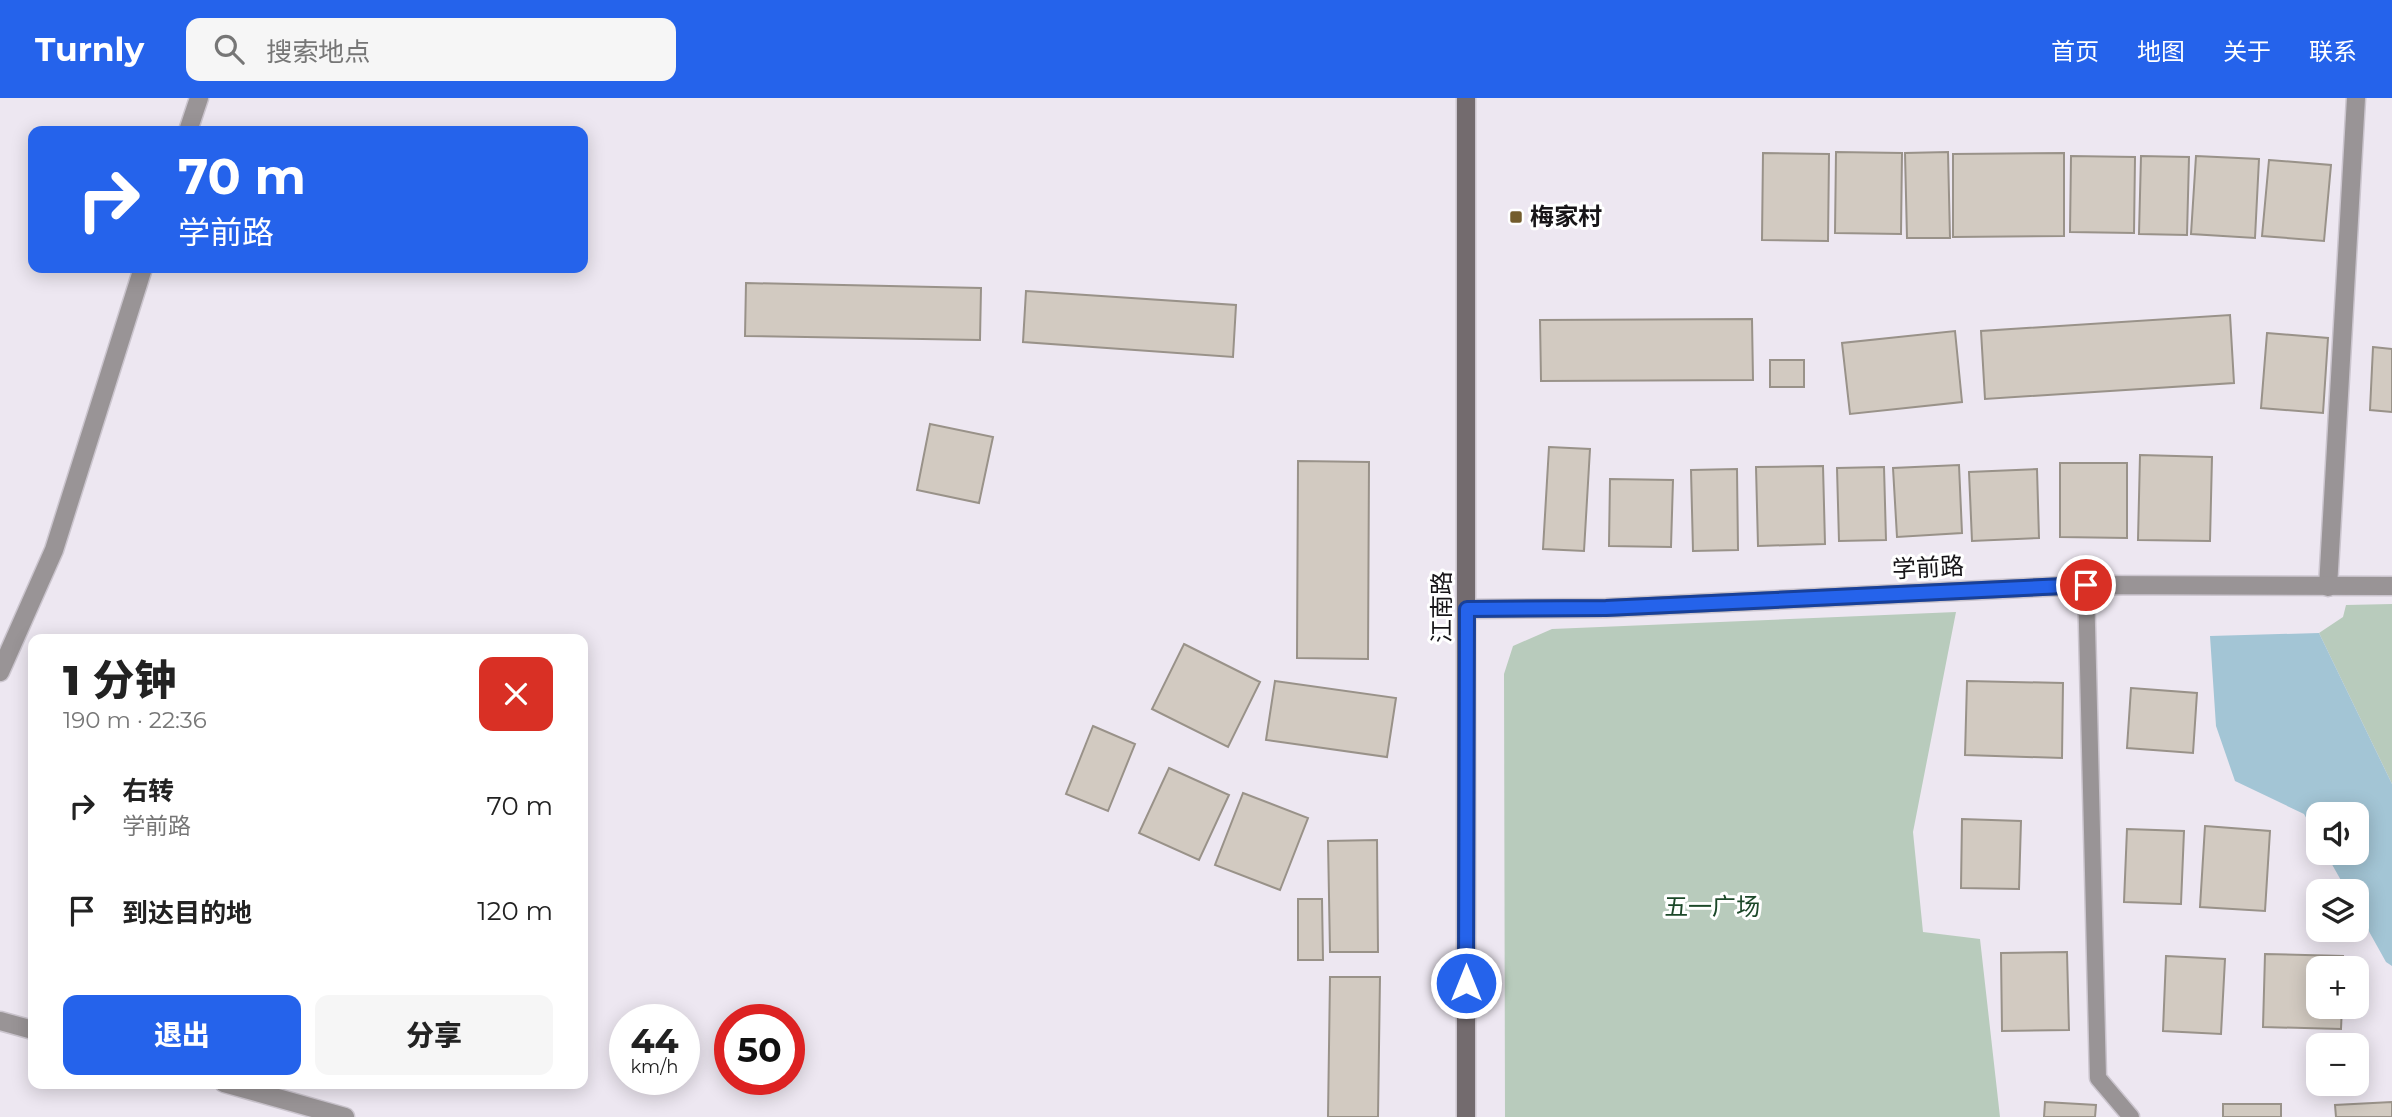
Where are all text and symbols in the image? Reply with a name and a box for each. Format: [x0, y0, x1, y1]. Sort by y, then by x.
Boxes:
search box [186, 18, 676, 81]
text: Turnly [35, 29, 144, 69]
icon: search [210, 30, 248, 68]
text: 搜索地点 [266, 36, 370, 68]
text: 首页 [2051, 37, 2099, 66]
text: 地图 [2137, 37, 2185, 66]
text: 关于 [2223, 37, 2271, 66]
text: 联系 [2309, 37, 2357, 66]
text: 70 m [178, 147, 306, 206]
icon: right [63, 154, 154, 245]
place label: 梅家村 [1530, 202, 1602, 231]
marker: 梅家村 [1508, 209, 1524, 225]
text: 学前路 [178, 213, 274, 252]
street label: 学前路 [1891, 551, 1965, 584]
pin [2056, 555, 2116, 615]
icon: arrive [2067, 566, 2105, 604]
street label: 江南路 [1427, 571, 1456, 643]
text: 1 分钟 [63, 654, 176, 706]
button: close [479, 657, 553, 731]
text: 190 m · 22:36 [63, 706, 207, 734]
text: 右转 [122, 775, 174, 807]
icon: right [63, 787, 101, 825]
text: 70 m [487, 790, 553, 822]
map controls [2306, 802, 2369, 1096]
button: sound [2306, 802, 2369, 865]
text: 学前路 [122, 812, 191, 840]
button: layers [2306, 879, 2369, 942]
icon: arrive [63, 892, 101, 930]
park label: 五一广场 [1664, 892, 1760, 921]
text: 120 m [477, 895, 553, 927]
text: 到达目的地 [122, 897, 252, 929]
position arrow [1429, 946, 1503, 1020]
button: + [2306, 956, 2369, 1019]
button: 退出 [63, 995, 301, 1075]
button: 分享 [315, 995, 553, 1075]
speed limit sign: 50 [714, 1004, 805, 1095]
text: 44 [630, 1019, 679, 1062]
button: − [2306, 1033, 2369, 1096]
text: km/h [630, 1056, 679, 1078]

